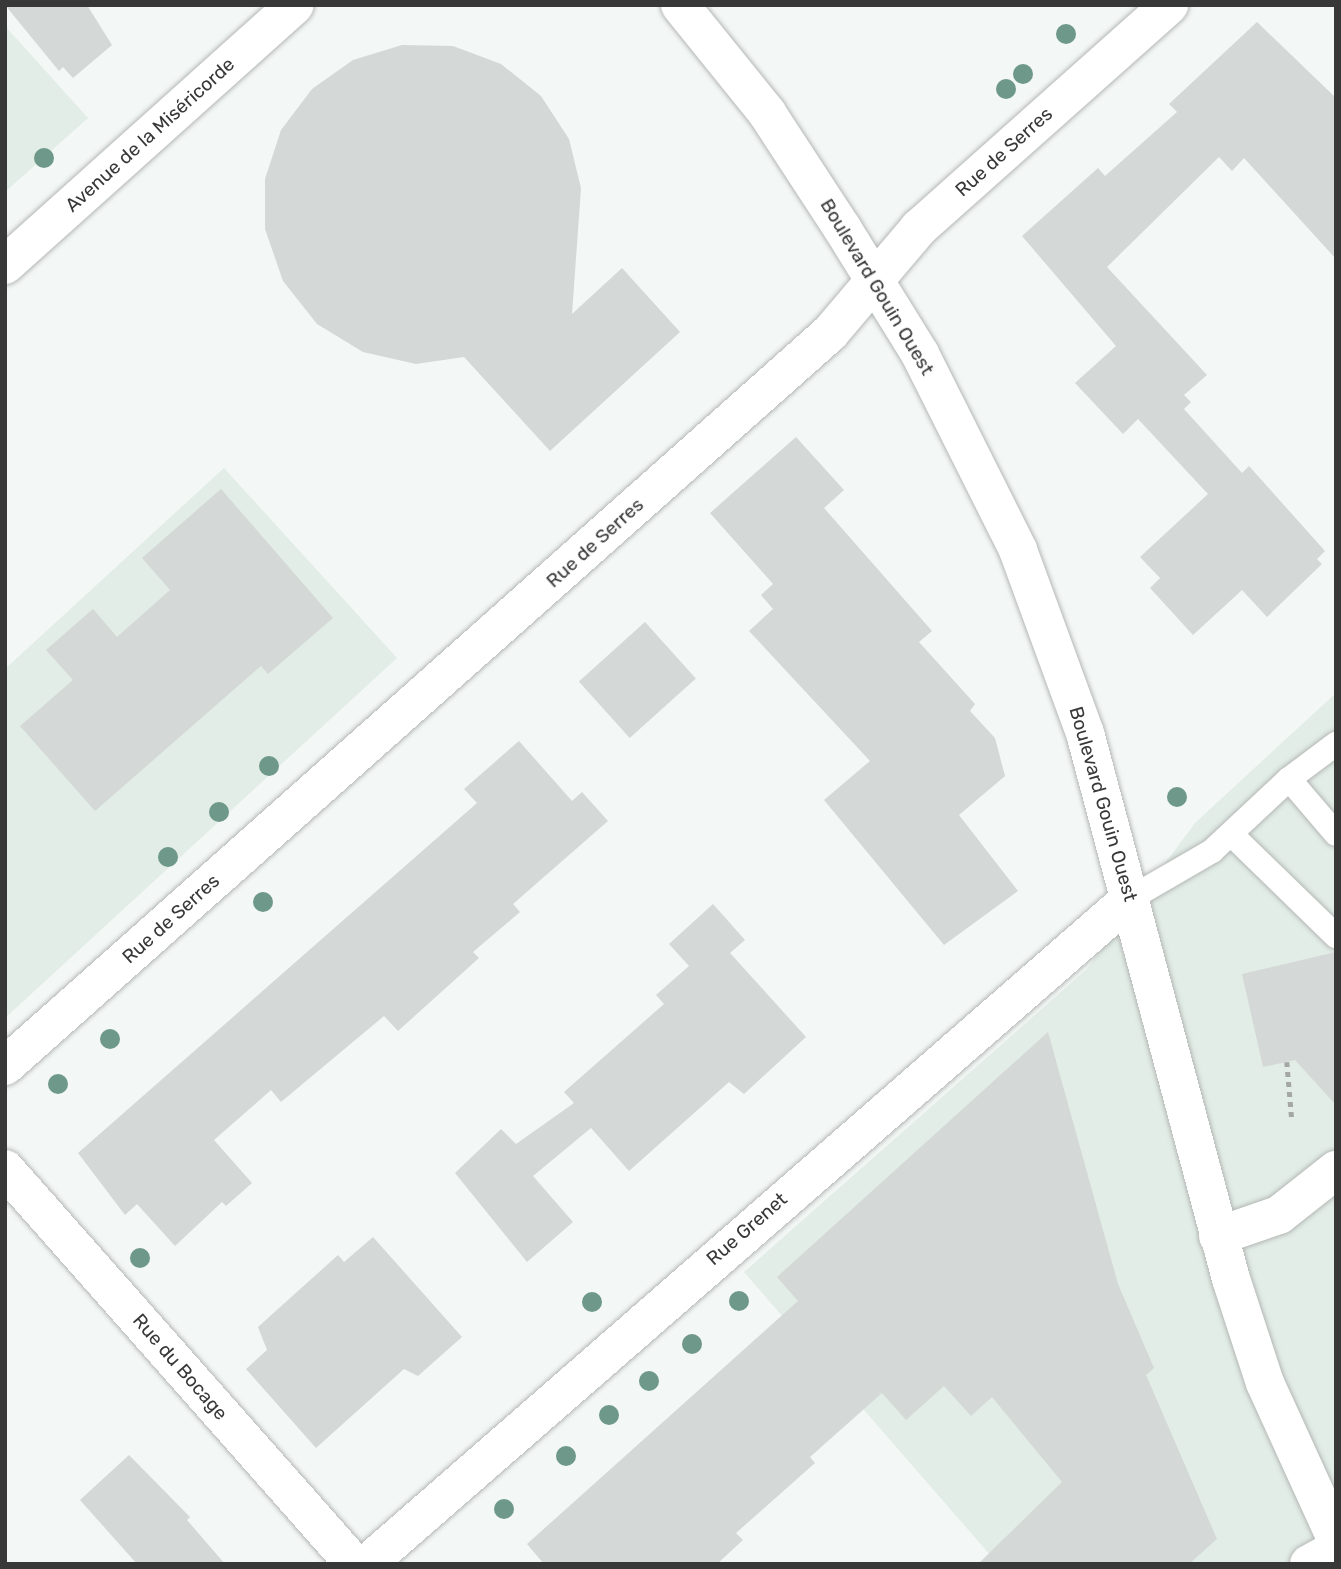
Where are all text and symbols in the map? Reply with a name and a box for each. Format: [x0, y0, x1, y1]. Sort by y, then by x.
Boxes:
street label: Avenue de la Miséricorde [61, 53, 239, 217]
street label: Rue de Serres [951, 102, 1057, 202]
street label: Boulevard Gouin Ouest [815, 195, 939, 379]
street label: Rue de Serres [542, 493, 648, 593]
street label: Boulevard Gouin Ouest [1064, 704, 1142, 904]
street label: Rue de Serres [118, 869, 224, 969]
street label: Rue Grenet [702, 1188, 792, 1270]
street label: Rue du Bocage [128, 1309, 232, 1425]

